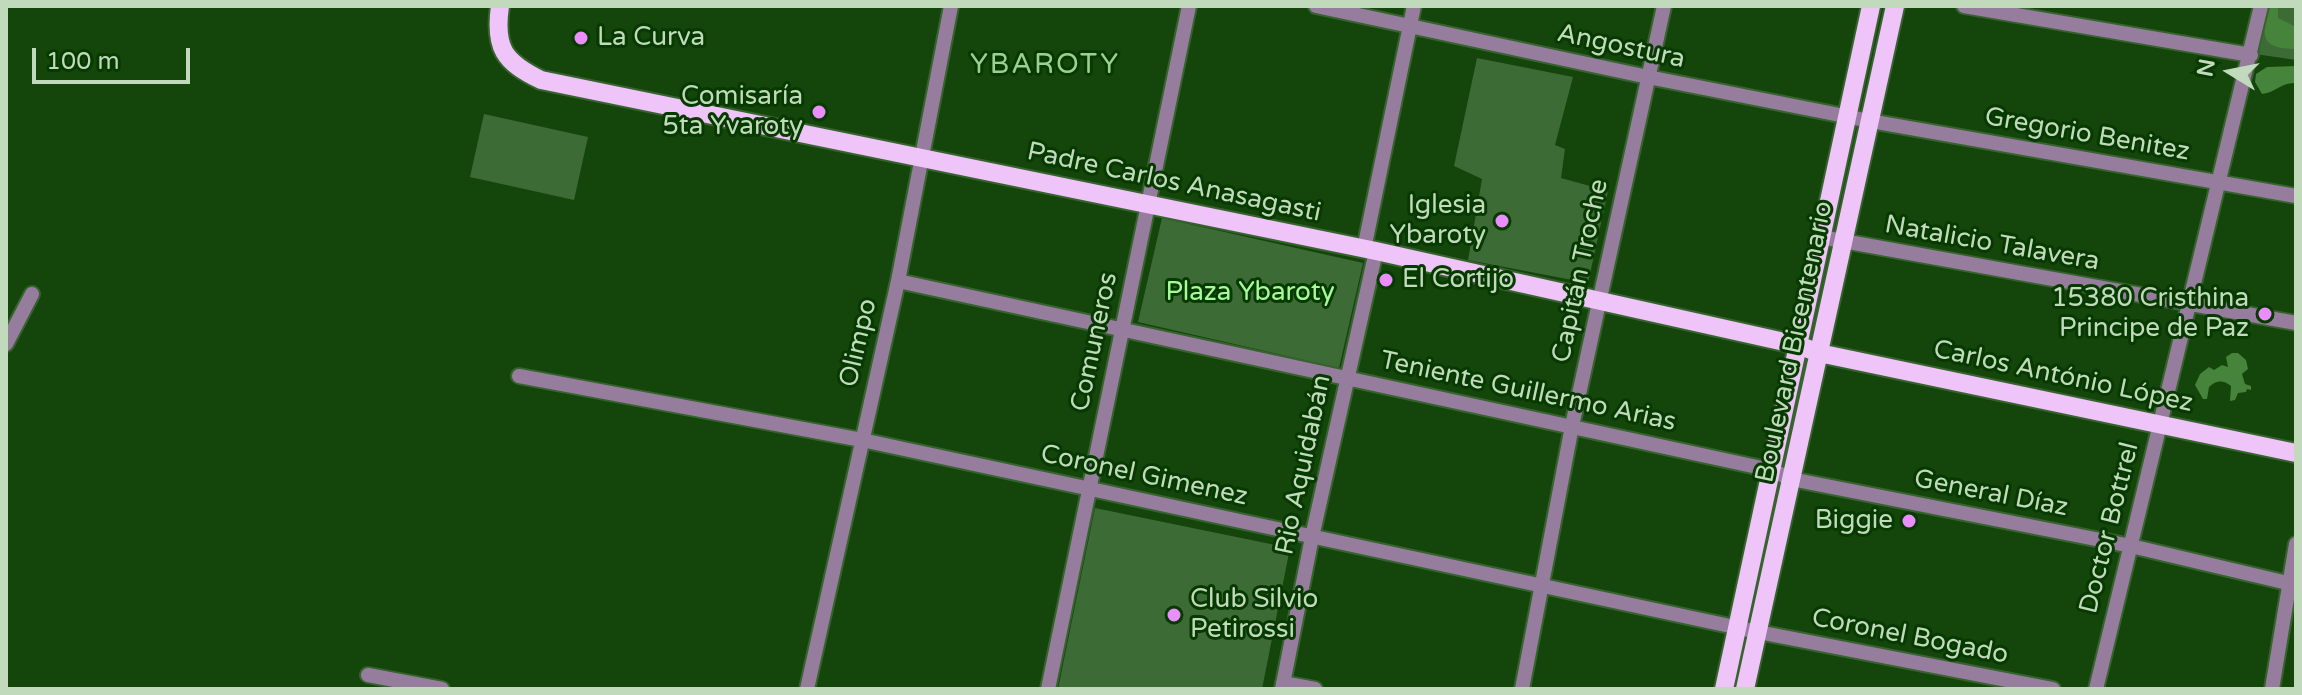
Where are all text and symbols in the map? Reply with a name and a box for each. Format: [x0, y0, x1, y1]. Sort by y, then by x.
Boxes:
street label: Angostura [1554, 18, 1688, 76]
place label: La Curva [597, 22, 705, 54]
marker: La Curva [572, 29, 590, 47]
scale bar [36, 32, 194, 82]
north arrow [2190, 32, 2270, 112]
text: 100 m [46, 47, 120, 76]
district label: YBAROTY [970, 49, 1120, 83]
text: N [2192, 57, 2221, 79]
place label: Comisaría 5ta Yvaroty [662, 81, 803, 142]
street label: Gregorio Benitez [1982, 102, 2192, 168]
marker: Comisaría 5ta Yvaroty [810, 103, 828, 121]
street label: Padre Carlos Anasagasti [1024, 137, 1324, 229]
street label: Capitán Troche [1546, 176, 1616, 366]
place label: Iglesia Ybaroty [1390, 190, 1486, 252]
street label: Boulevard Bicentenario [1750, 198, 1840, 486]
street label: Natalicio Talavera [1882, 210, 2102, 278]
marker: Iglesia Ybaroty [1493, 212, 1511, 230]
place label: El Cortijo [1402, 264, 1514, 296]
street label: Comuneros [1065, 270, 1125, 414]
marker: El Cortijo [1377, 271, 1395, 289]
park label: Plaza Ybaroty [1165, 277, 1335, 309]
place label: 15380 Cristhina Principe de Paz [2051, 283, 2249, 344]
street label: Olimpo [834, 296, 884, 390]
marker: 15380 Cristhina Principe de Paz [2256, 305, 2274, 323]
street label: Carlos António López [1931, 334, 2195, 420]
street label: Teniente Guillermo Arias [1377, 345, 1679, 439]
street label: Rio Aquidabán [1270, 372, 1338, 558]
street label: Coronel Gimenez [1038, 439, 1250, 513]
street label: Doctor Bottrel [2074, 439, 2146, 617]
street label: General Díaz [1911, 464, 2071, 524]
place label: Biggie [1815, 505, 1893, 537]
marker: Biggie [1900, 512, 1918, 530]
place label: Club Silvio Petirossi [1190, 584, 1318, 646]
street label: Coronel Bogado [1809, 603, 2011, 671]
marker: Club Silvio Petirossi [1165, 606, 1183, 624]

